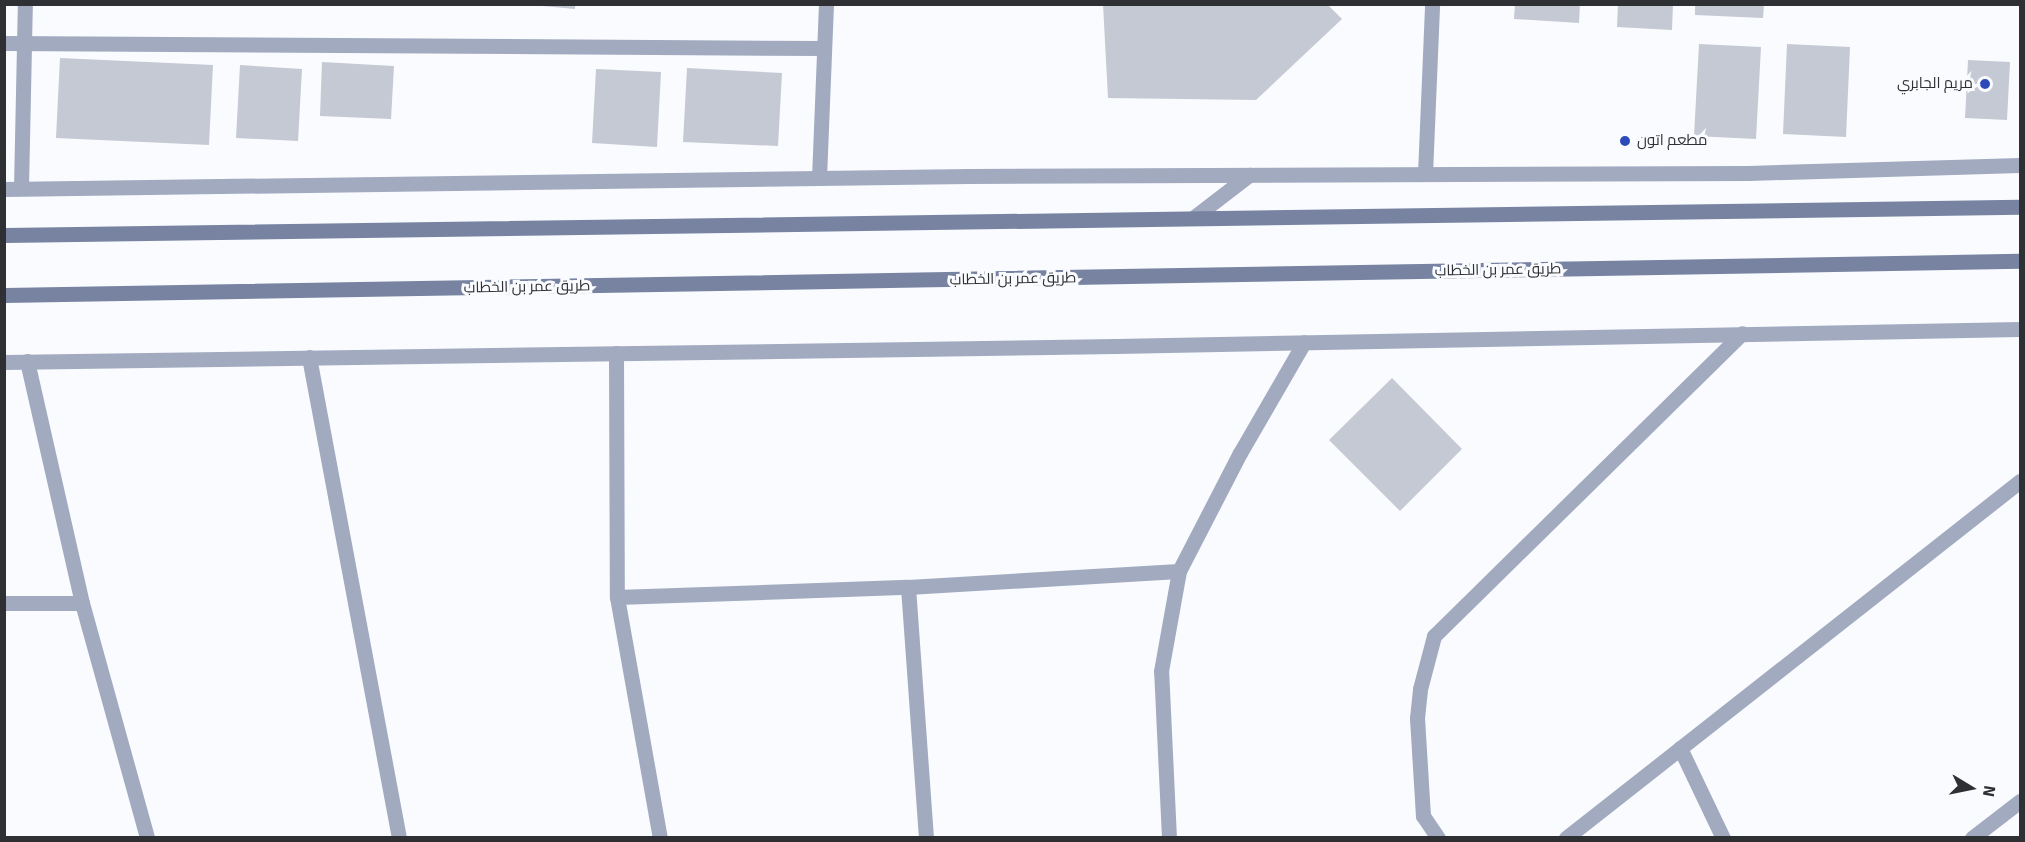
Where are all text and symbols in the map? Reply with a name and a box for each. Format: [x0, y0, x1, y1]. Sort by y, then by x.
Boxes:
place label: مريم الجابري [1897, 75, 1973, 93]
marker: مريم الجابري [1978, 77, 1992, 91]
place label: مطعم اتون [1637, 132, 1707, 150]
marker: مطعم اتون [1618, 134, 1632, 148]
street label: طريق عمر بن الخطاب [1434, 260, 1562, 280]
street label: طريق عمر بن الخطاب [949, 269, 1077, 289]
street label: طريق عمر بن الخطاب [463, 277, 591, 297]
north arrow [1941, 758, 2001, 818]
text: N [1978, 784, 2000, 798]

